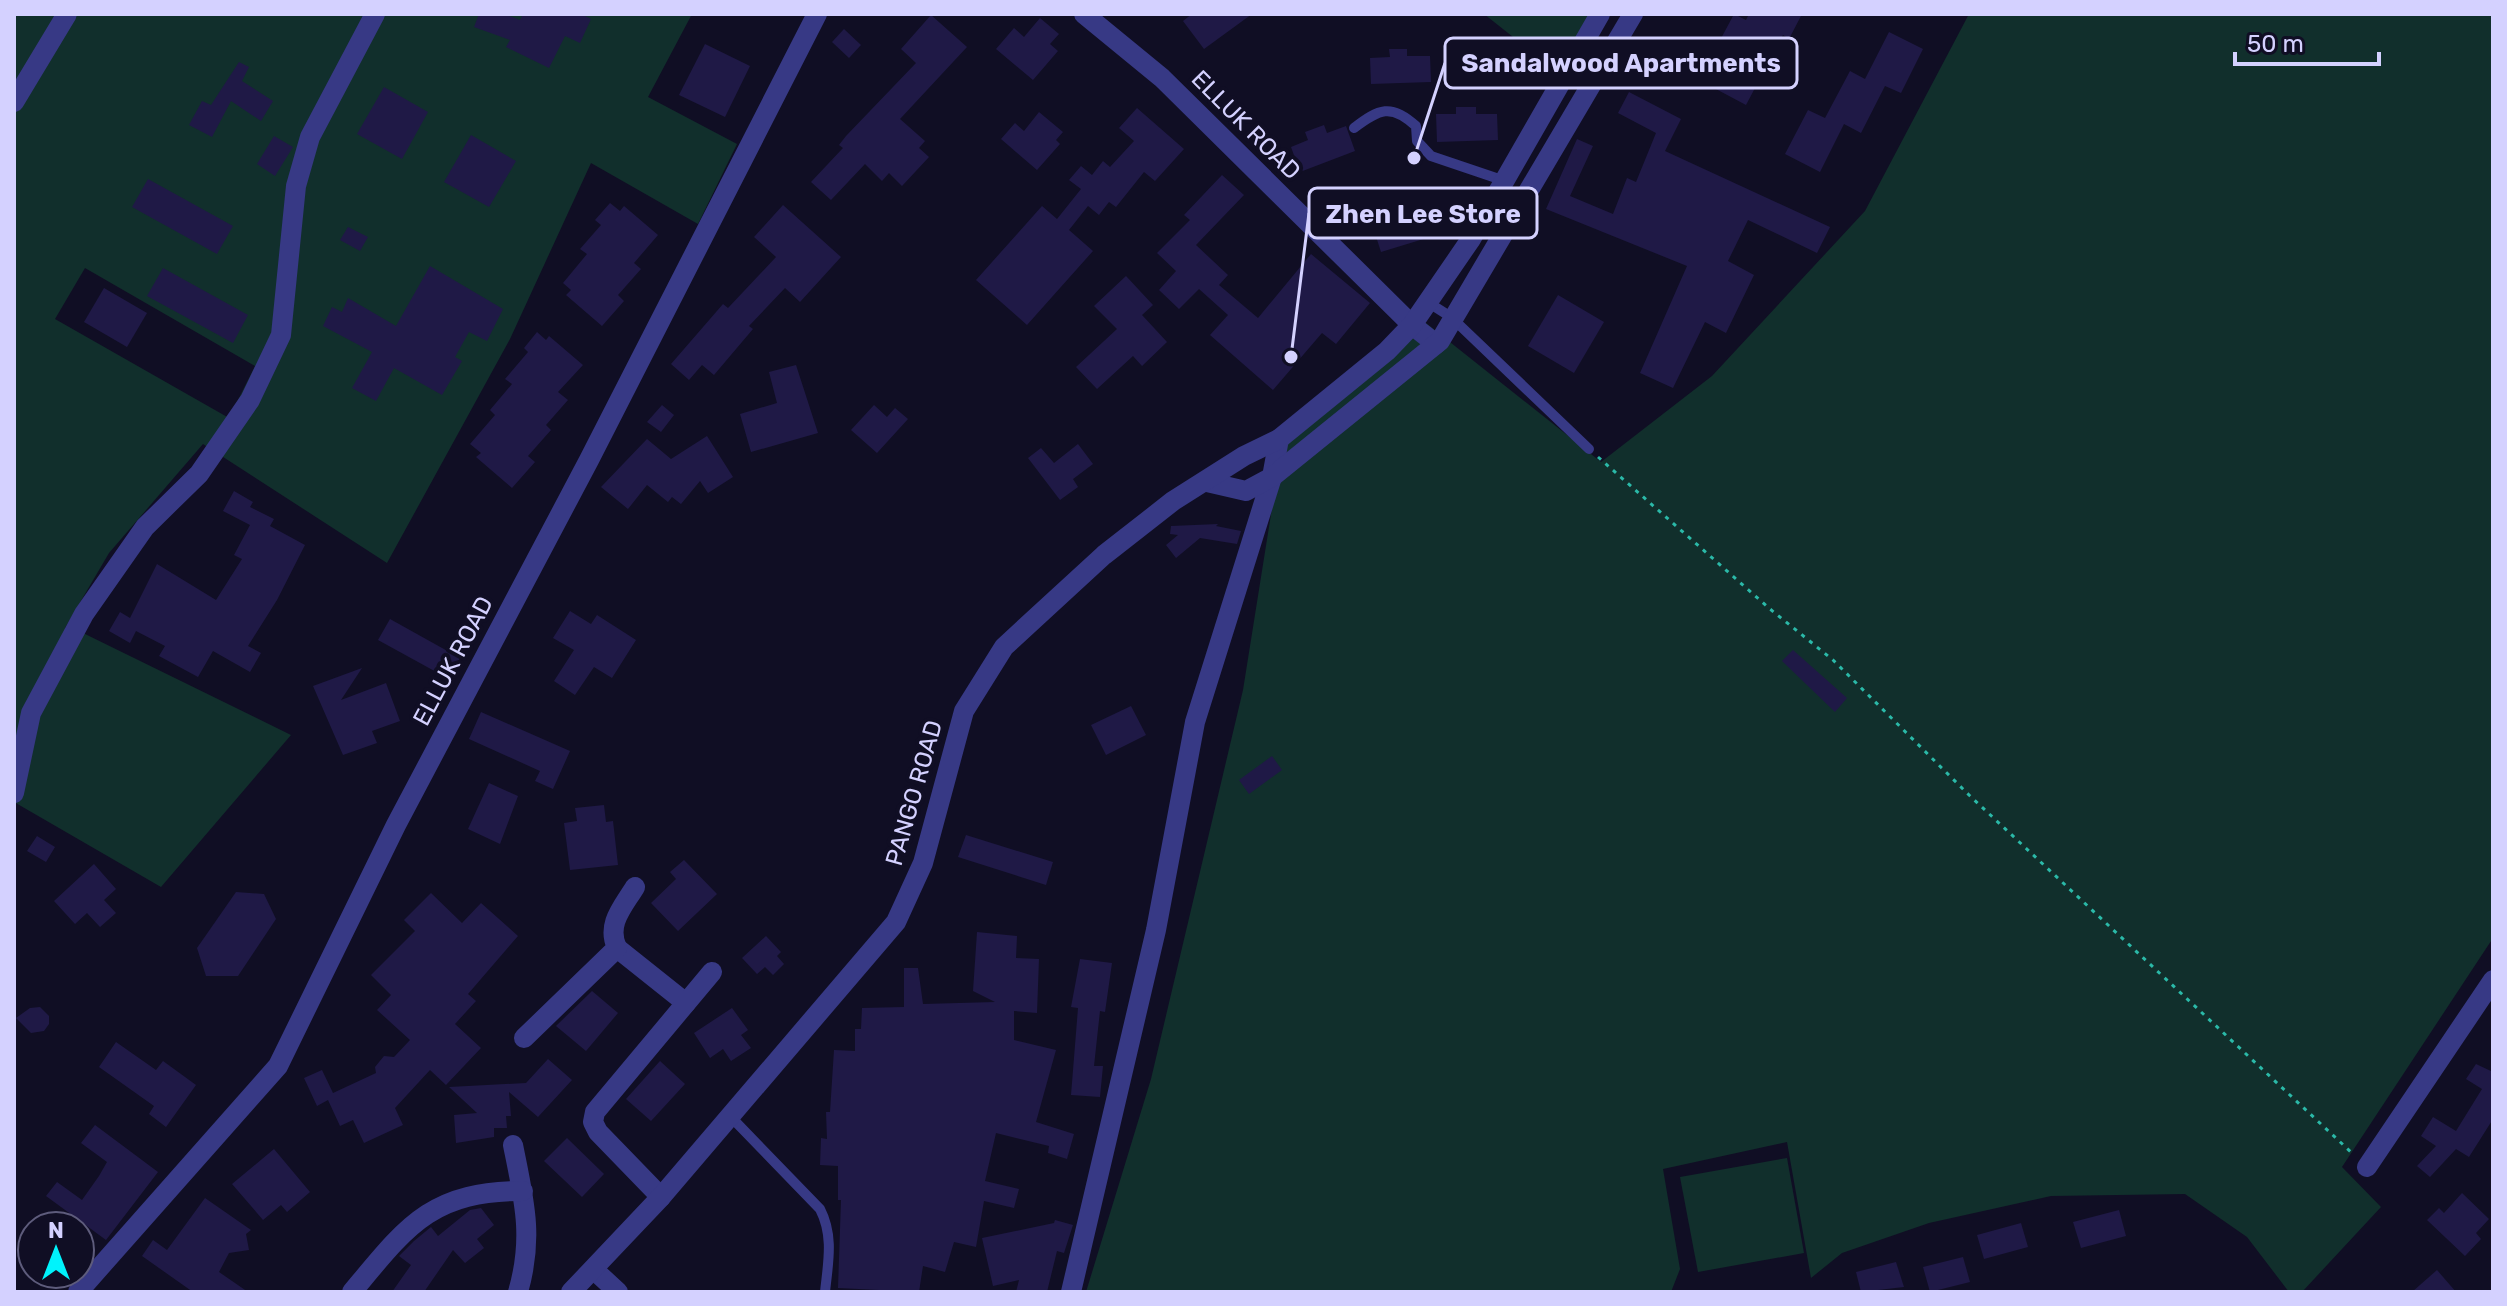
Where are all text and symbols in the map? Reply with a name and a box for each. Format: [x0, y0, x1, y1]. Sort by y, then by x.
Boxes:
scale bar [2235, 16, 2379, 66]
text: 50 m [2247, 30, 2304, 58]
callout: Sandalwood Apartments [1445, 38, 1797, 88]
text: Sandalwood Apartments [1461, 48, 1781, 79]
street label: ELLUK ROAD [1186, 65, 1306, 185]
callout: Zhen Lee Store [1309, 188, 1537, 238]
text: Zhen Lee Store [1325, 199, 1521, 230]
street label: ELLUK ROAD [407, 592, 499, 730]
street label: PANGO ROAD [880, 717, 948, 869]
north arrow [16, 1210, 96, 1290]
text: N [48, 1217, 64, 1244]

